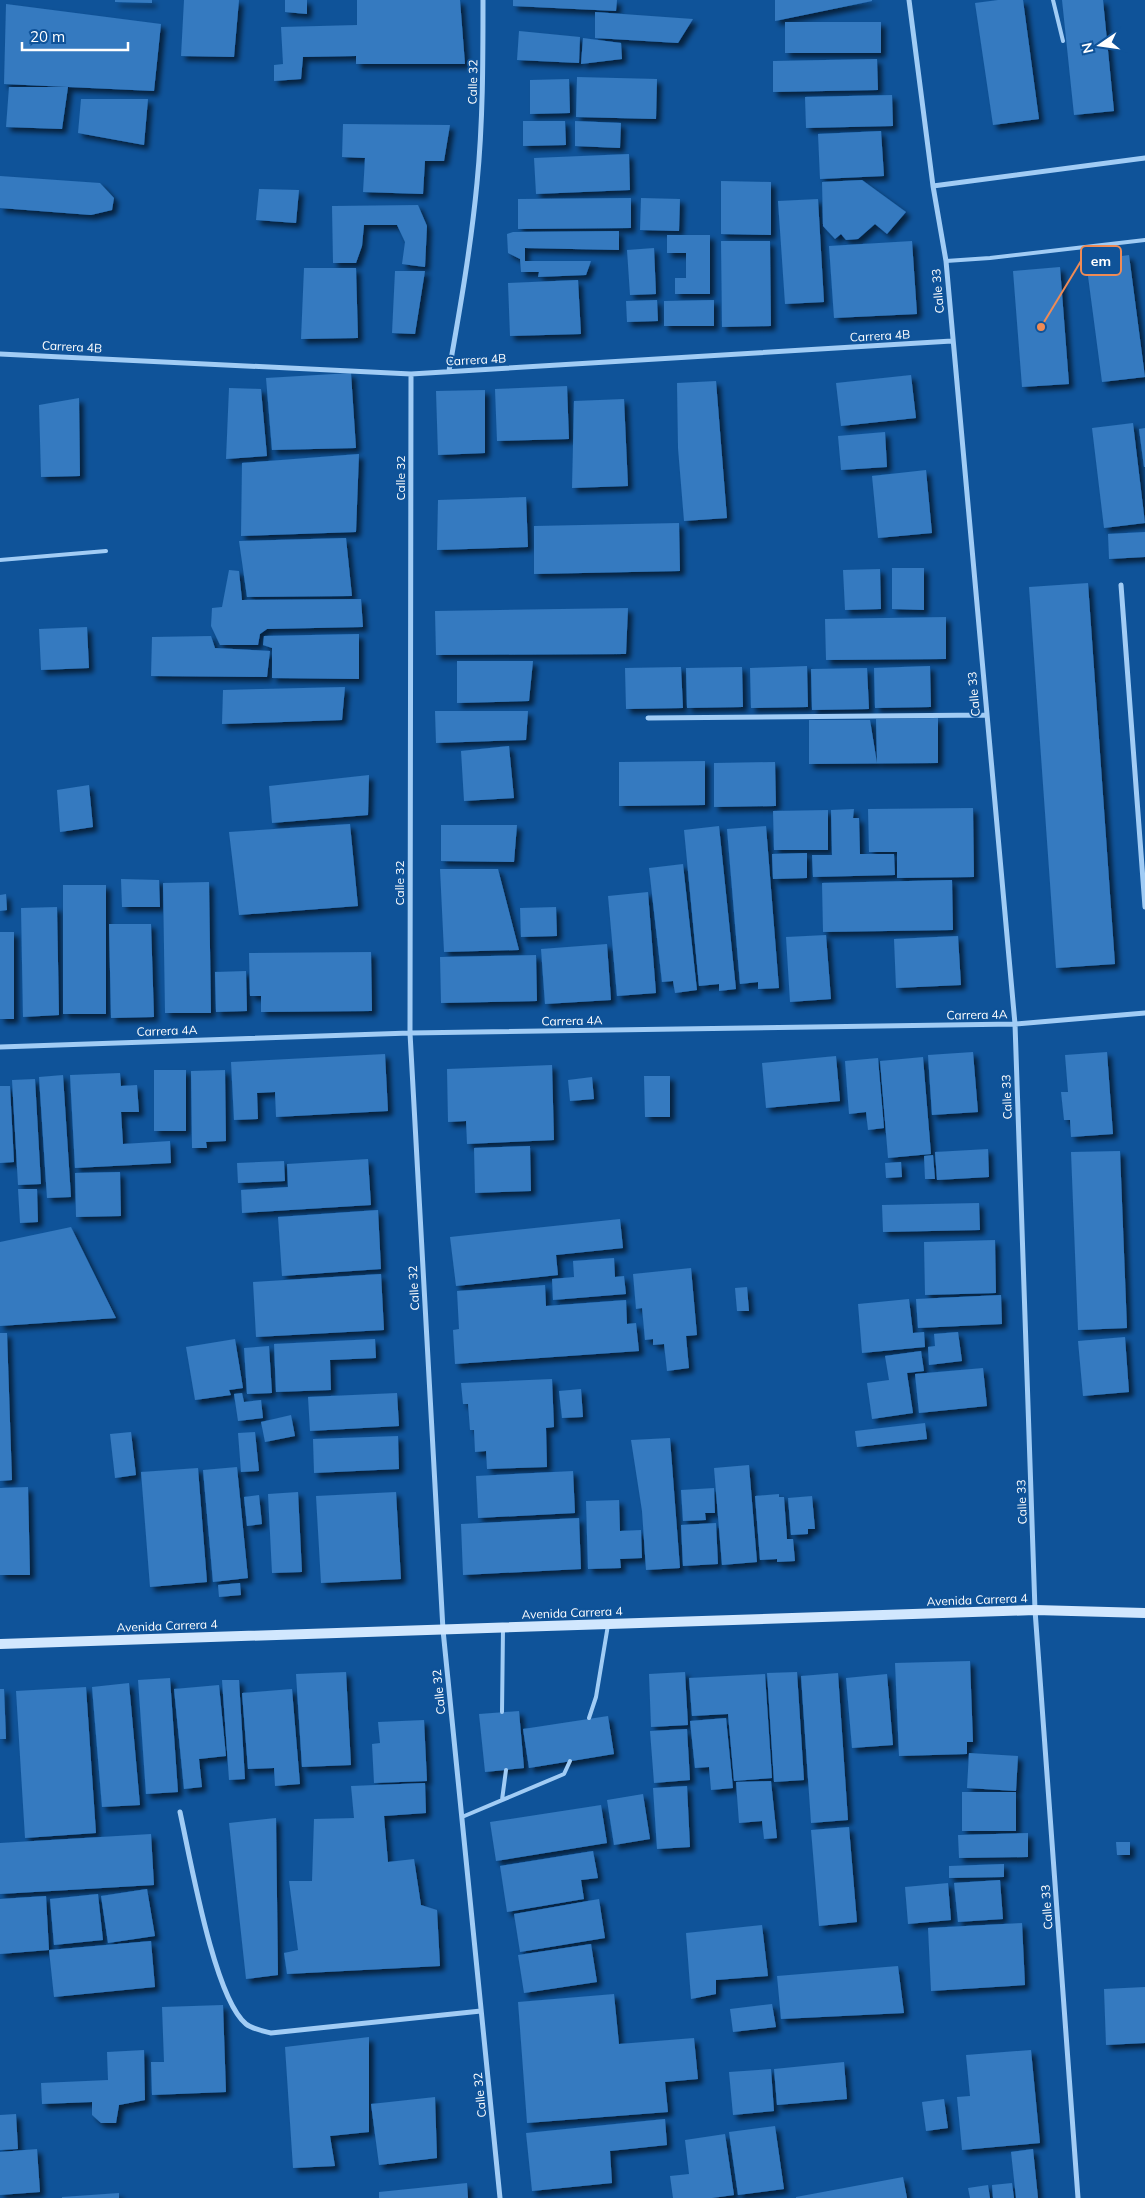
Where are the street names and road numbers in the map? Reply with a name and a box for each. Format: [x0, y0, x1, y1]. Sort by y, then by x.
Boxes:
street label: Calle 32 [465, 59, 480, 105]
street label: Calle 33 [928, 268, 947, 314]
street label: Carrera 4B [849, 326, 911, 345]
street label: Carrera 4B [41, 337, 103, 356]
street label: Carrera 4B [445, 350, 507, 369]
street label: Calle 32 [393, 456, 408, 500]
street label: Calle 33 [964, 671, 983, 717]
street label: Calle 32 [392, 861, 407, 905]
street label: Carrera 4A [946, 1006, 1008, 1023]
street label: Carrera 4A [541, 1012, 603, 1029]
street label: Carrera 4A [136, 1022, 198, 1039]
street label: Calle 33 [998, 1074, 1015, 1120]
street label: Calle 32 [405, 1265, 422, 1311]
street label: Calle 33 [1013, 1479, 1030, 1525]
street label: Avenida Carrera 4 [926, 1590, 1028, 1609]
street label: Avenida Carrera 4 [521, 1603, 623, 1622]
street label: Avenida Carrera 4 [116, 1616, 218, 1635]
street label: Calle 32 [429, 1669, 448, 1715]
street label: Calle 33 [1037, 1884, 1056, 1930]
street label: Calle 32 [470, 2072, 489, 2118]

